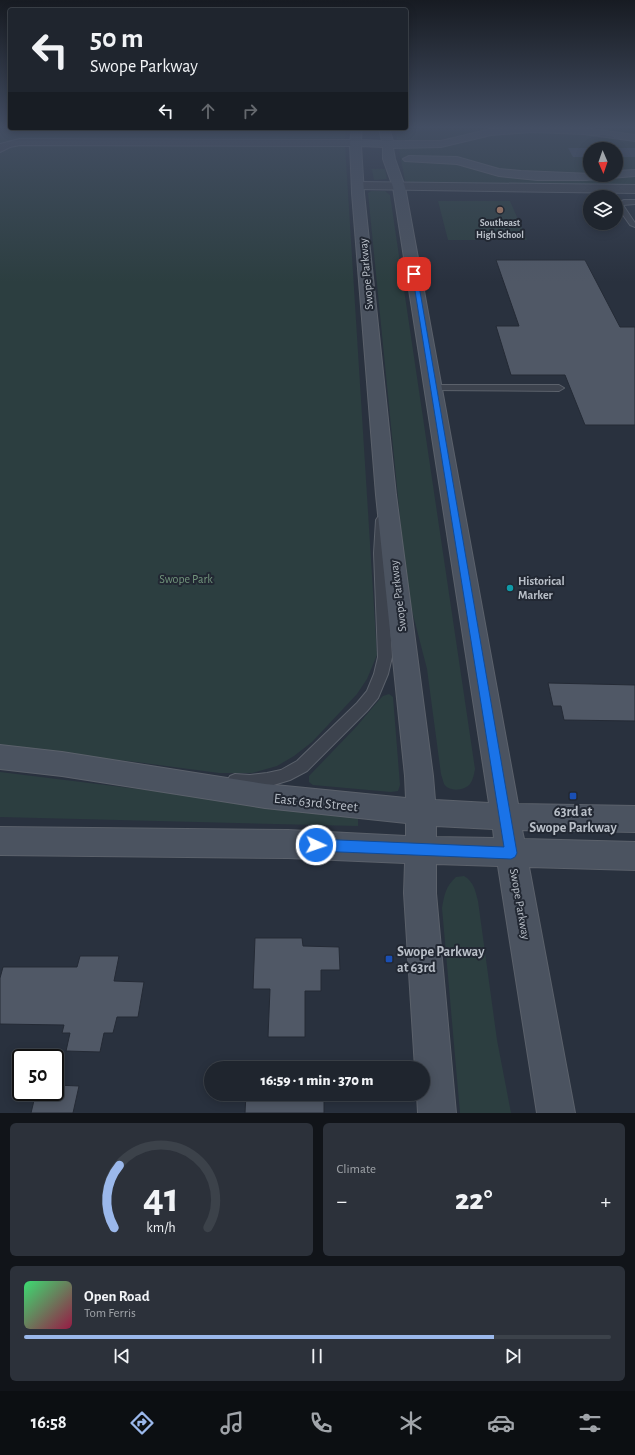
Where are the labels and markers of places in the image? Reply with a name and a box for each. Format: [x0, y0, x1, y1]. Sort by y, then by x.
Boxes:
marker: Southeast High School [495, 205, 505, 215]
place label: Southeast High School [476, 218, 524, 240]
pin [397, 257, 431, 291]
place label: Historical Marker [518, 575, 565, 601]
marker: Historical Marker [505, 583, 515, 593]
marker: 63rd at Swope Parkway [568, 791, 578, 801]
place label: 63rd at Swope Parkway [529, 805, 617, 835]
place label: Swope Parkway at 63rd [397, 945, 485, 975]
marker: Swope Parkway at 63rd [384, 954, 394, 964]

